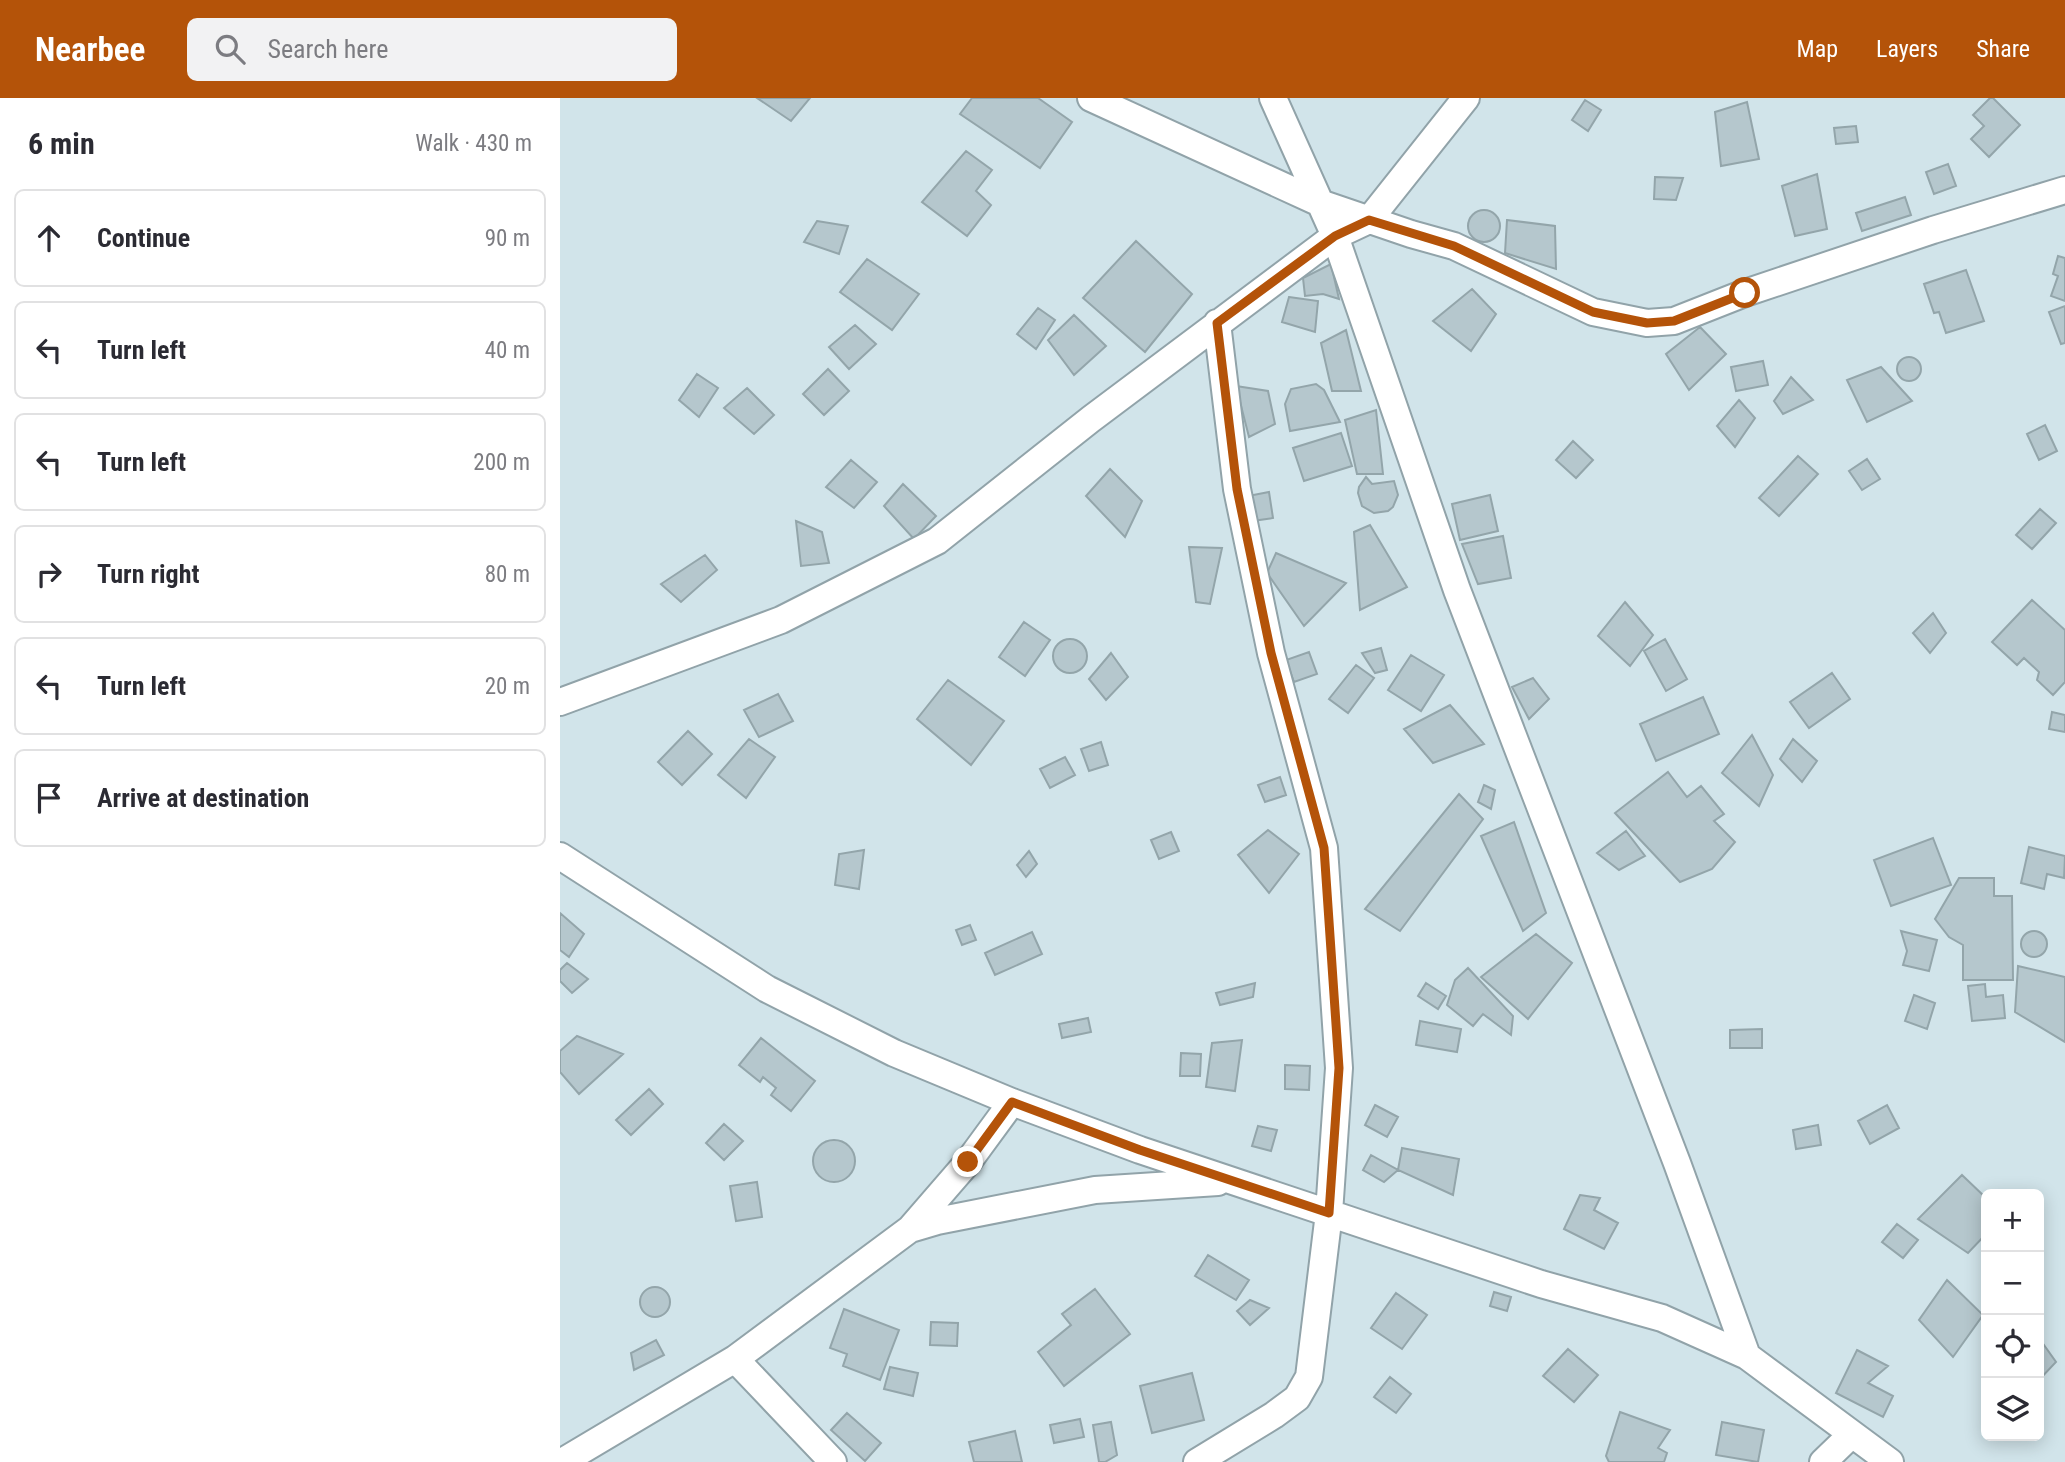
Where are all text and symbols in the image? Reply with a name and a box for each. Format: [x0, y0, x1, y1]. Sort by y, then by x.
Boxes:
search box [187, 18, 677, 81]
text: Nearbee [35, 30, 145, 69]
icon: search [211, 30, 249, 68]
text: Search here [267, 34, 388, 64]
text: Map [1797, 35, 1838, 63]
text: Layers [1876, 35, 1938, 63]
text: Share [1976, 35, 2030, 63]
text: 6 min [28, 126, 95, 161]
text: Walk · 430 m [415, 130, 532, 157]
icon: ahead [30, 219, 68, 257]
text: Continue [97, 223, 190, 253]
text: 90 m [485, 225, 530, 252]
route start [1729, 277, 1760, 308]
icon: left [30, 331, 68, 369]
text: Turn left [97, 335, 186, 365]
text: 40 m [485, 337, 530, 364]
icon: left [30, 443, 68, 481]
text: Turn left [97, 447, 186, 477]
text: 200 m [473, 449, 530, 476]
icon: right [30, 555, 68, 593]
text: Turn right [97, 559, 199, 589]
text: 80 m [485, 561, 530, 588]
icon: left [30, 667, 68, 705]
text: Turn left [97, 671, 186, 701]
text: 20 m [485, 673, 530, 700]
icon: arrive [30, 779, 68, 817]
text: Arrive at destination [97, 783, 309, 813]
route end [952, 1146, 983, 1177]
map controls [1981, 1189, 2044, 1441]
button: + [1981, 1189, 2044, 1252]
button: − [1981, 1252, 2044, 1315]
button: locate [1981, 1315, 2044, 1378]
button: layers [1981, 1378, 2044, 1441]

